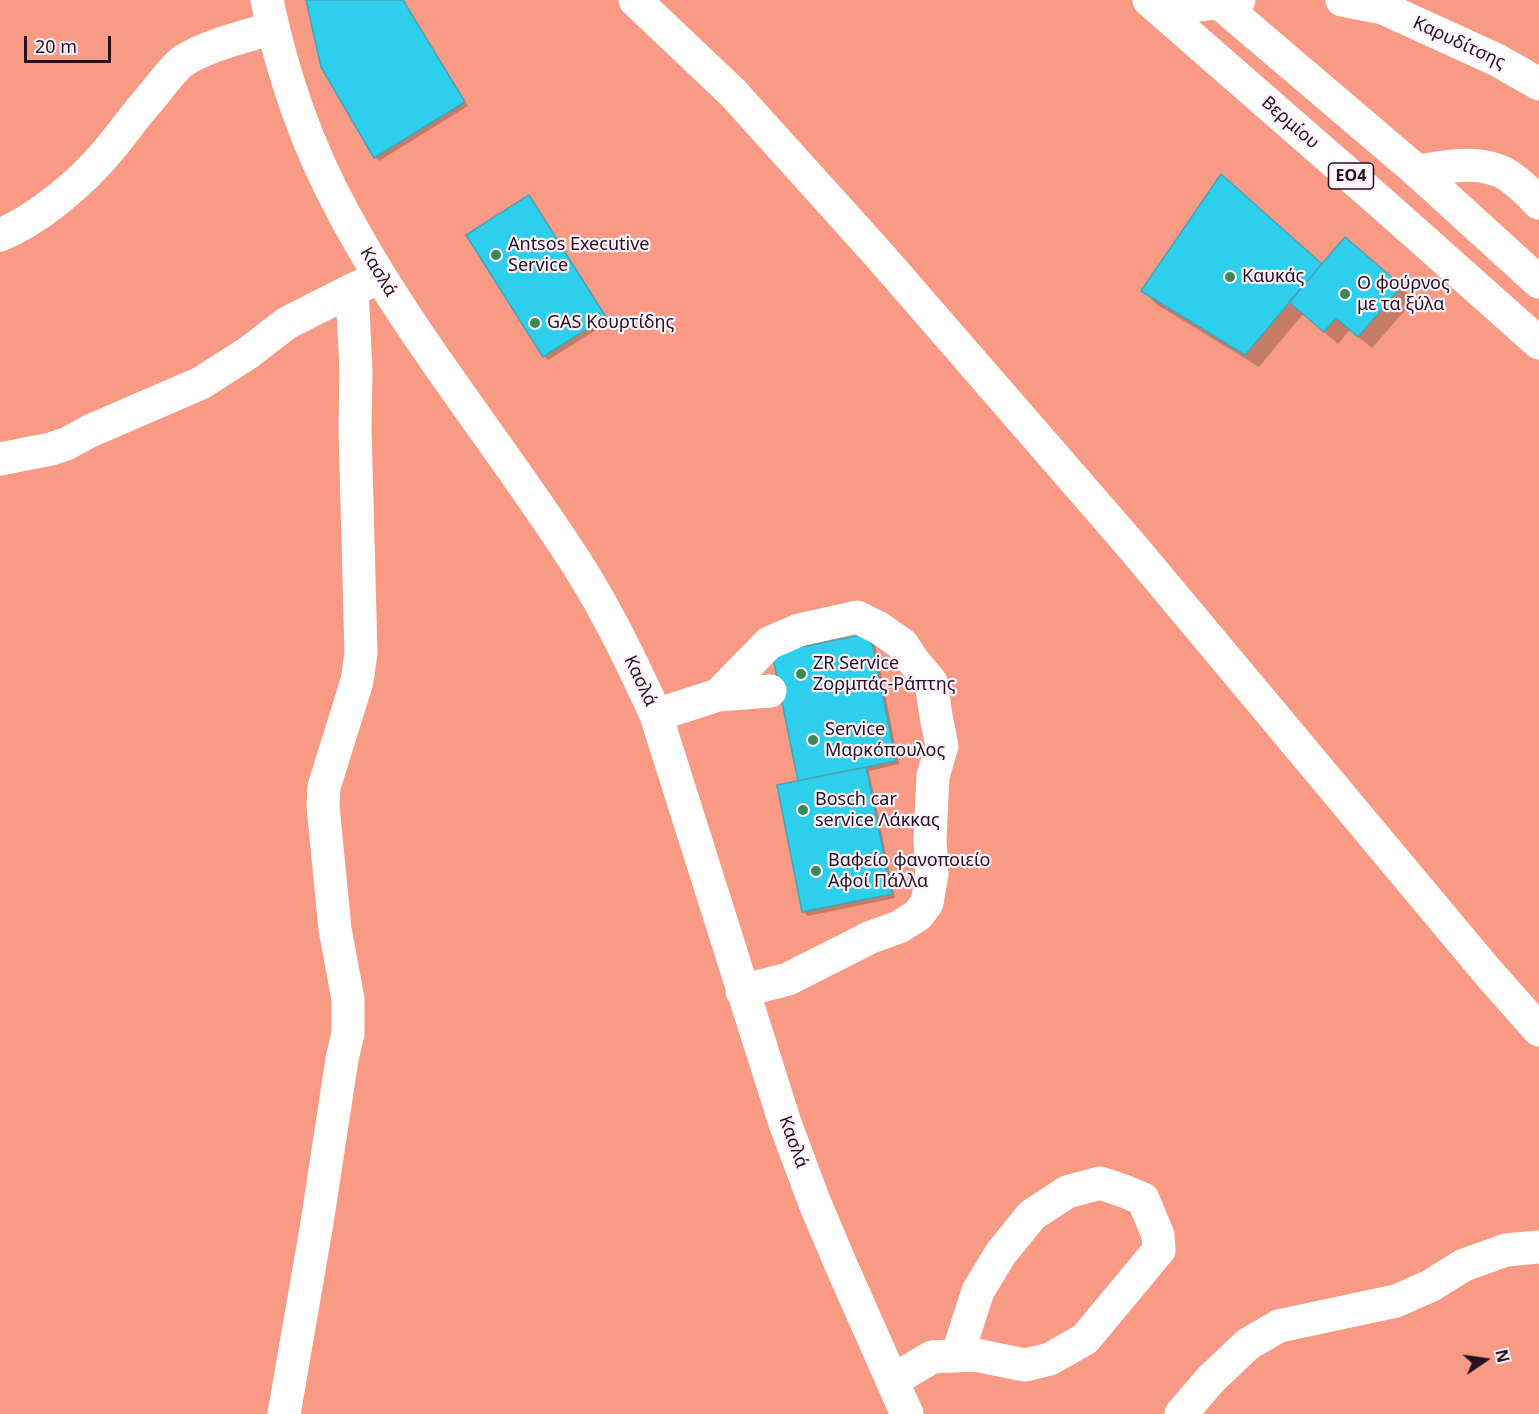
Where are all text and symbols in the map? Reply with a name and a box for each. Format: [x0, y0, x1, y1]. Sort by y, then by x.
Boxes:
street label: Καρυδίτσης [1409, 12, 1509, 74]
scale bar [27, 24, 114, 62]
text: 20 m [35, 34, 77, 58]
street label: Βερμίου [1257, 92, 1323, 154]
road number: ΕΟ4 [1328, 163, 1374, 189]
place label: Antsos Executive Service [508, 234, 649, 276]
street label: Κασλά [355, 243, 401, 301]
marker: Antsos Executive Service [489, 248, 503, 262]
place label: Καυκάς [1242, 266, 1304, 288]
marker: Καυκάς [1223, 270, 1237, 284]
place label: Ο φούρνος με τα ξύλα [1357, 273, 1450, 316]
marker: Ο φούρνος με τα ξύλα [1338, 287, 1352, 301]
place label: GAS Κουρτίδης [547, 312, 674, 334]
marker: GAS Κουρτίδης [528, 316, 542, 330]
street label: Κασλά [619, 652, 661, 710]
place label: ZR Service Ζορμπάς-Ράπτης [813, 653, 955, 696]
marker: ZR Service Ζορμπάς-Ράπτης [794, 667, 808, 681]
place label: Service Μαρκόπουλος [825, 719, 945, 762]
marker: Service Μαρκόπουλος [806, 733, 820, 747]
place label: Bosch car service Λάκκας [815, 789, 940, 832]
marker: Bosch car service Λάκκας [796, 803, 810, 817]
place label: Βαφείο φανοποιείο Αφοί Πάλλα [828, 850, 990, 892]
marker: Βαφείο φανοποιείο Αφοί Πάλλα [809, 864, 823, 878]
street label: Κασλά [774, 1113, 812, 1171]
north arrow [1455, 1330, 1515, 1390]
text: N [1490, 1347, 1515, 1365]

